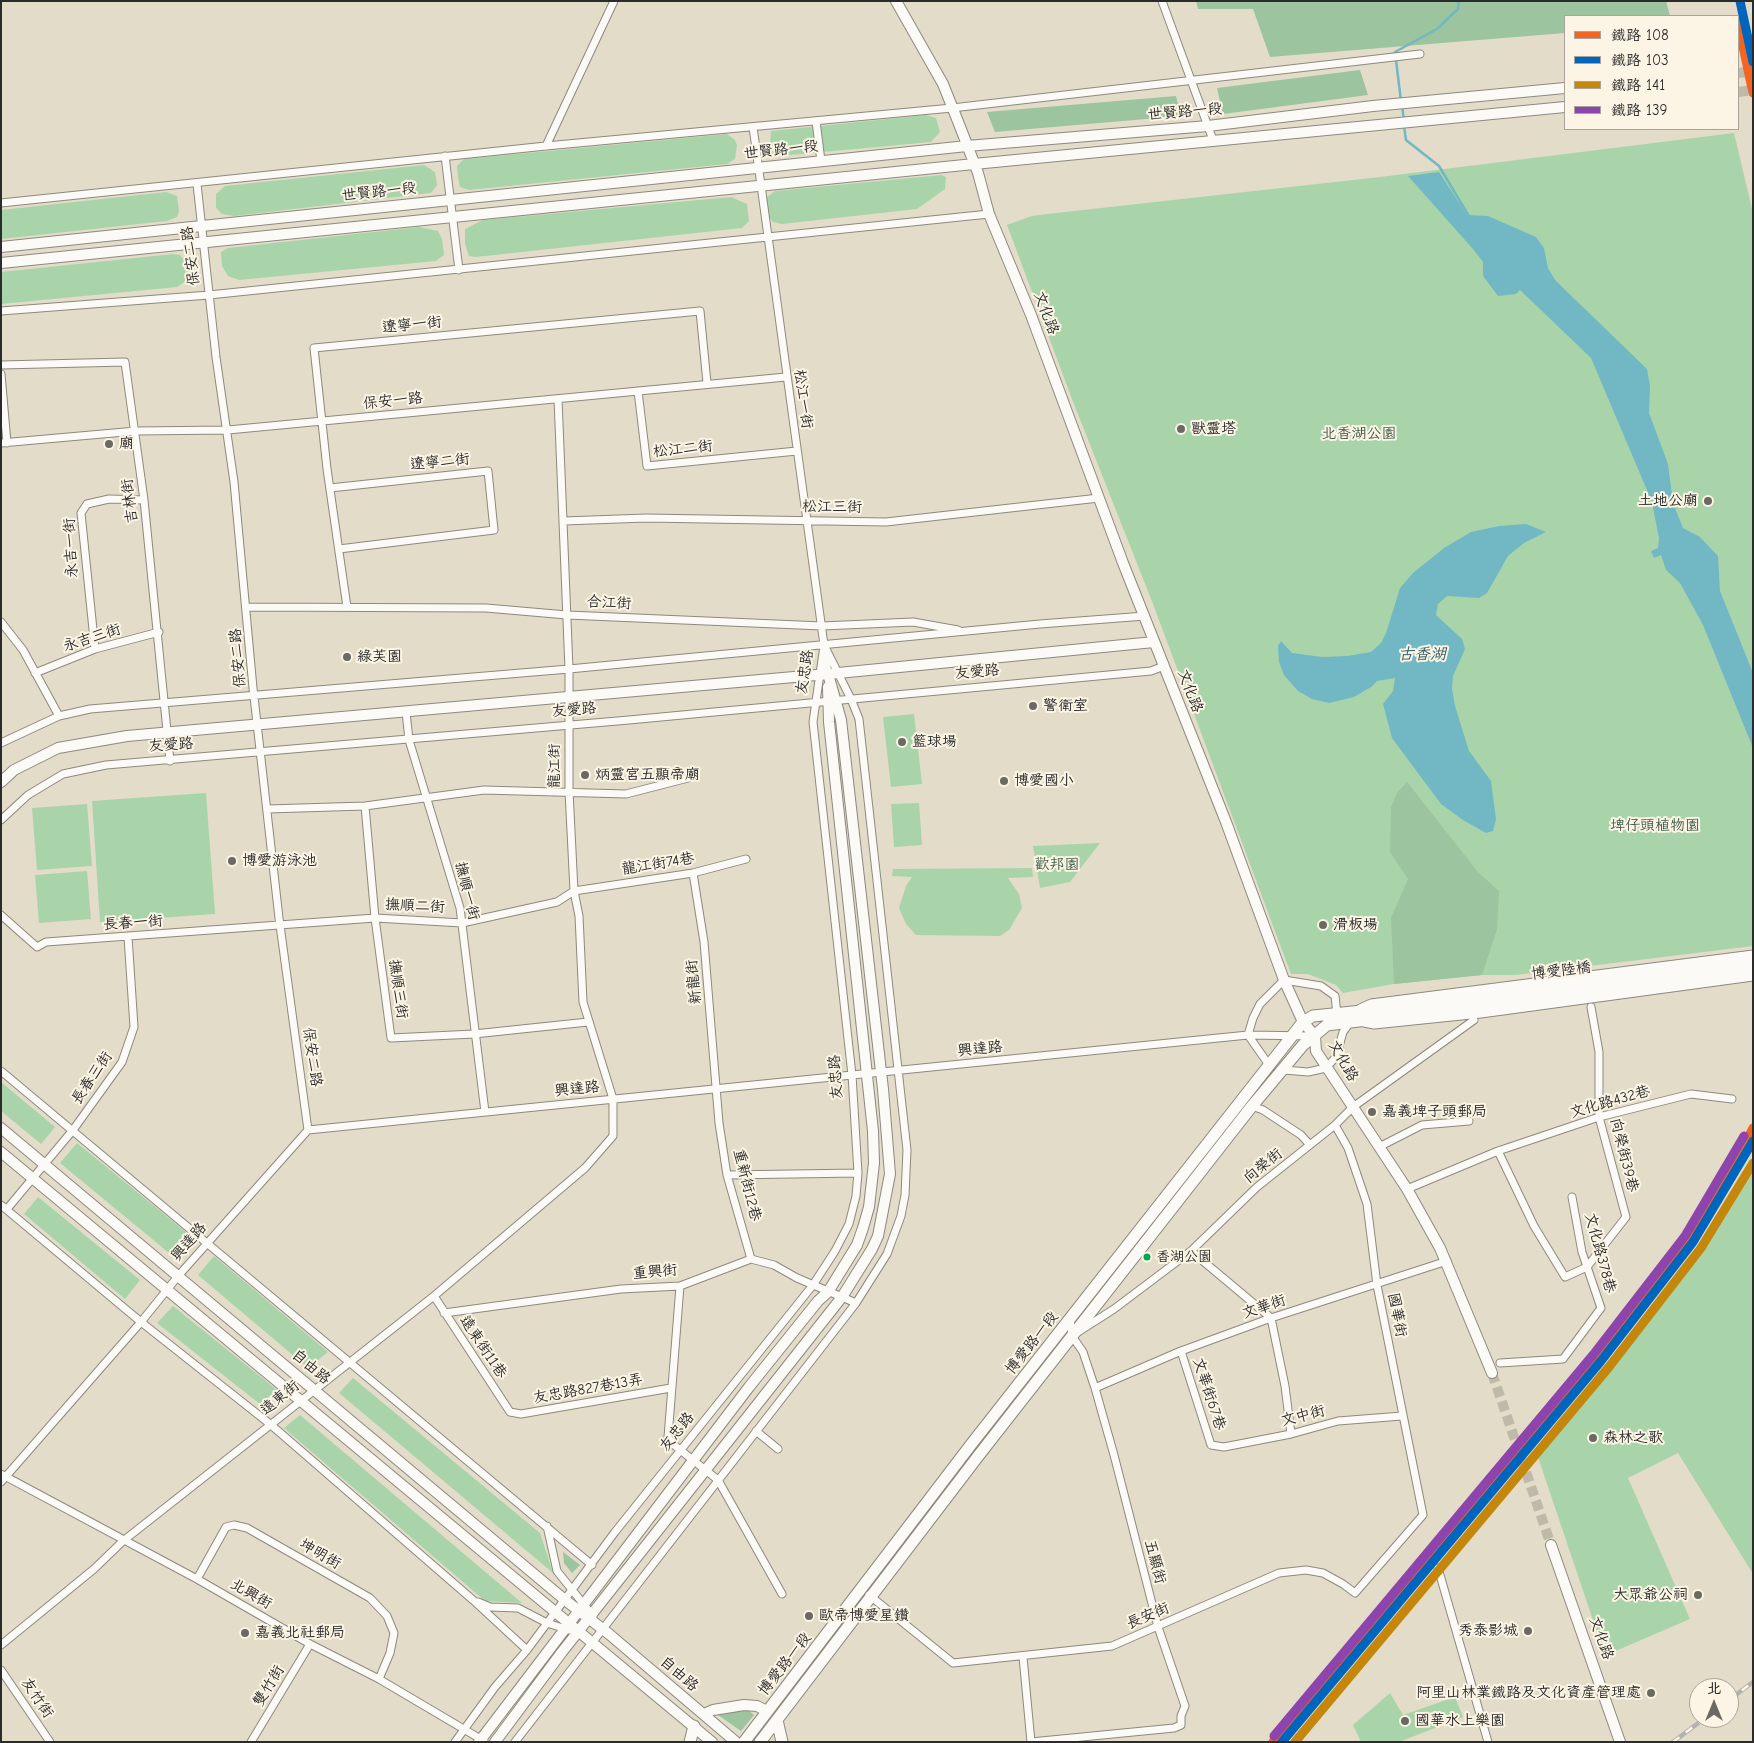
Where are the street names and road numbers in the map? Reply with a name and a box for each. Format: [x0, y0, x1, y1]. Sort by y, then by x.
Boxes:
street label: 世賢路一段 [1147, 100, 1223, 124]
street label: 世賢路一段 [743, 137, 819, 163]
street label: 世賢路一段 [341, 179, 417, 205]
street label: 保安二路 [178, 225, 204, 287]
street label: 文化路 [1030, 289, 1062, 337]
street label: 遼寧一街 [381, 313, 443, 337]
street label: 松江一街 [790, 368, 816, 430]
street label: 保安一路 [362, 389, 424, 413]
street label: 松江二街 [652, 437, 714, 461]
street label: 遼寧二街 [409, 450, 471, 474]
street label: 吉林街 [118, 478, 142, 524]
street label: 松江三街 [802, 497, 862, 517]
street label: 永吉一街 [60, 518, 82, 578]
street label: 合江街 [586, 593, 632, 613]
street label: 永吉三街 [61, 620, 123, 656]
street label: 保安二路 [226, 627, 250, 689]
street label: 友忠路 [793, 648, 817, 696]
street label: 友愛路 [954, 661, 1000, 683]
street label: 文化路 [1174, 667, 1206, 715]
street label: 友愛路 [551, 699, 597, 721]
street label: 友愛路 [148, 734, 194, 756]
street label: 龍江街 [546, 744, 564, 788]
street label: 龍江街74巷 [620, 849, 696, 879]
street label: 撫順一街 [451, 860, 483, 922]
street label: 撫順二街 [385, 895, 445, 917]
street label: 長春一街 [102, 912, 164, 934]
street label: 撫順三街 [385, 958, 411, 1020]
street label: 博愛陸橋 [1530, 958, 1592, 984]
street label: 新龍街 [683, 959, 705, 1005]
street label: 保安二路 [299, 1026, 325, 1088]
street label: 文化路 [1324, 1037, 1362, 1085]
street label: 興達路 [957, 1038, 1003, 1060]
street label: 長春三街 [68, 1048, 116, 1108]
street label: 友忠路 [825, 1054, 847, 1100]
street label: 興達路 [554, 1078, 600, 1100]
street label: 文化路432巷 [1568, 1082, 1652, 1122]
street label: 向榮街39巷 [1606, 1116, 1642, 1194]
street label: 向榮街 [1240, 1145, 1286, 1187]
street label: 重新街12巷 [729, 1147, 765, 1223]
street label: 文化路378巷 [1581, 1211, 1619, 1295]
street label: 興達路 [167, 1219, 211, 1265]
street label: 重興街 [632, 1261, 678, 1283]
street label: 文華街 [1240, 1291, 1288, 1323]
street label: 國華街 [1384, 1291, 1410, 1339]
street label: 博愛路一段 [1002, 1308, 1062, 1378]
street label: 遠東街11巷 [455, 1312, 511, 1382]
street label: 自由路 [288, 1346, 334, 1388]
street label: 文華街67巷 [1189, 1355, 1229, 1433]
street label: 友忠路827巷13弄 [532, 1370, 644, 1408]
street label: 遠東街 [257, 1377, 303, 1419]
street label: 文中街 [1279, 1402, 1327, 1430]
street label: 友忠路 [656, 1409, 698, 1455]
street label: 坤明街 [296, 1535, 344, 1573]
street label: 五顯街 [1140, 1538, 1170, 1586]
street label: 北興街 [227, 1575, 275, 1613]
street label: 長安街 [1124, 1599, 1172, 1633]
street label: 文化路 [1585, 1614, 1617, 1662]
street label: 博愛路一段 [755, 1629, 815, 1699]
street label: 自由路 [656, 1652, 702, 1696]
street label: 雙竹街 [250, 1662, 288, 1710]
street label: 友竹街 [17, 1674, 57, 1722]

